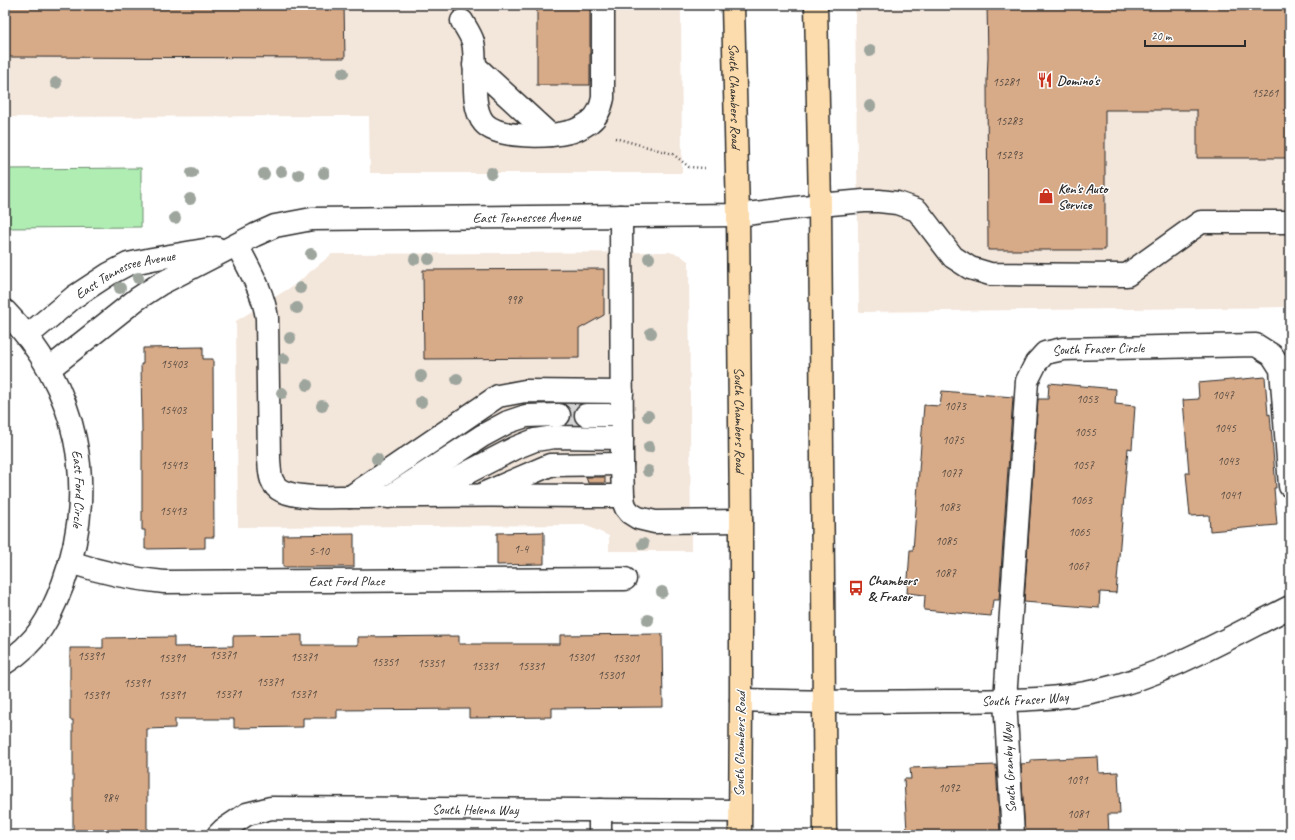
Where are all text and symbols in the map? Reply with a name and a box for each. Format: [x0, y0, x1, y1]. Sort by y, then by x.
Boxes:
scale bar [1145, 22, 1245, 48]
text: 20 m [1151, 28, 1173, 44]
street label: South Chambers Road [725, 43, 745, 151]
restaurant icon: Domino's [1036, 71, 1054, 89]
place label: Domino's [1057, 72, 1101, 89]
house number: 15281 [992, 74, 1020, 90]
house number: 15261 [1251, 85, 1279, 101]
house number: 15283 [995, 113, 1024, 129]
house number: 15293 [995, 147, 1024, 163]
place label: Ken's Auto Service [1058, 180, 1109, 213]
shop icon: Ken's Auto Service [1037, 187, 1055, 205]
street label: East Tennessee Avenue [473, 208, 582, 226]
street label: East Tennessee Avenue [72, 246, 178, 302]
house number: 998 [506, 292, 524, 308]
street label: South Fraser Circle [1050, 339, 1146, 360]
house number: 15403 [160, 356, 189, 372]
street label: South Chambers Road [731, 367, 749, 475]
house number: 1047 [1212, 387, 1234, 403]
house number: 1053 [1076, 391, 1099, 407]
house number: 1073 [944, 398, 967, 414]
house number: 15403 [159, 402, 188, 418]
house number: 1045 [1214, 420, 1236, 436]
house number: 1055 [1074, 424, 1096, 440]
house number: 1075 [942, 432, 964, 448]
street label: East Ford Circle [69, 449, 89, 530]
house number: 1043 [1217, 453, 1240, 469]
house number: 15413 [160, 457, 189, 473]
house number: 1057 [1072, 457, 1094, 473]
house number: 1077 [940, 465, 962, 481]
house number: 1041 [1219, 487, 1241, 503]
house number: 1063 [1070, 492, 1093, 508]
house number: 1083 [938, 499, 961, 515]
house number: 15413 [159, 503, 188, 519]
house number: 1065 [1068, 524, 1090, 540]
house number: 1085 [935, 533, 957, 549]
house number: 1-4 [514, 541, 530, 557]
house number: 5-10 [309, 543, 331, 559]
house number: 1067 [1067, 558, 1089, 574]
house number: 1087 [934, 565, 956, 581]
street label: East Ford Place [309, 572, 386, 590]
place label: Chambers & Fraser [868, 572, 919, 605]
bus stop icon: Chambers & Fraser [847, 579, 865, 597]
house number: 15371 [209, 647, 237, 663]
house number: 15391 [77, 648, 105, 664]
house number: 15371 [290, 649, 318, 665]
house number: 15301 [567, 649, 595, 665]
house number: 15391 [158, 650, 186, 666]
house number: 15301 [612, 650, 640, 666]
house number: 15351 [371, 654, 399, 670]
house number: 15351 [417, 655, 445, 671]
house number: 15331 [471, 658, 499, 674]
house number: 15331 [517, 658, 545, 674]
house number: 15301 [597, 667, 625, 683]
house number: 15371 [256, 674, 284, 690]
house number: 15391 [123, 675, 151, 691]
house number: 15371 [214, 686, 242, 702]
house number: 15371 [289, 686, 317, 702]
house number: 15391 [82, 687, 110, 703]
house number: 15391 [158, 687, 186, 703]
street label: South Fraser Way [982, 687, 1070, 709]
street label: South Chambers Road [731, 689, 749, 797]
street label: South Granby Way [998, 721, 1020, 813]
house number: 1091 [1066, 772, 1088, 788]
house number: 1092 [938, 780, 961, 796]
house number: 984 [102, 790, 120, 806]
street label: South Helena Way [432, 801, 520, 818]
house number: 1081 [1067, 806, 1089, 822]

